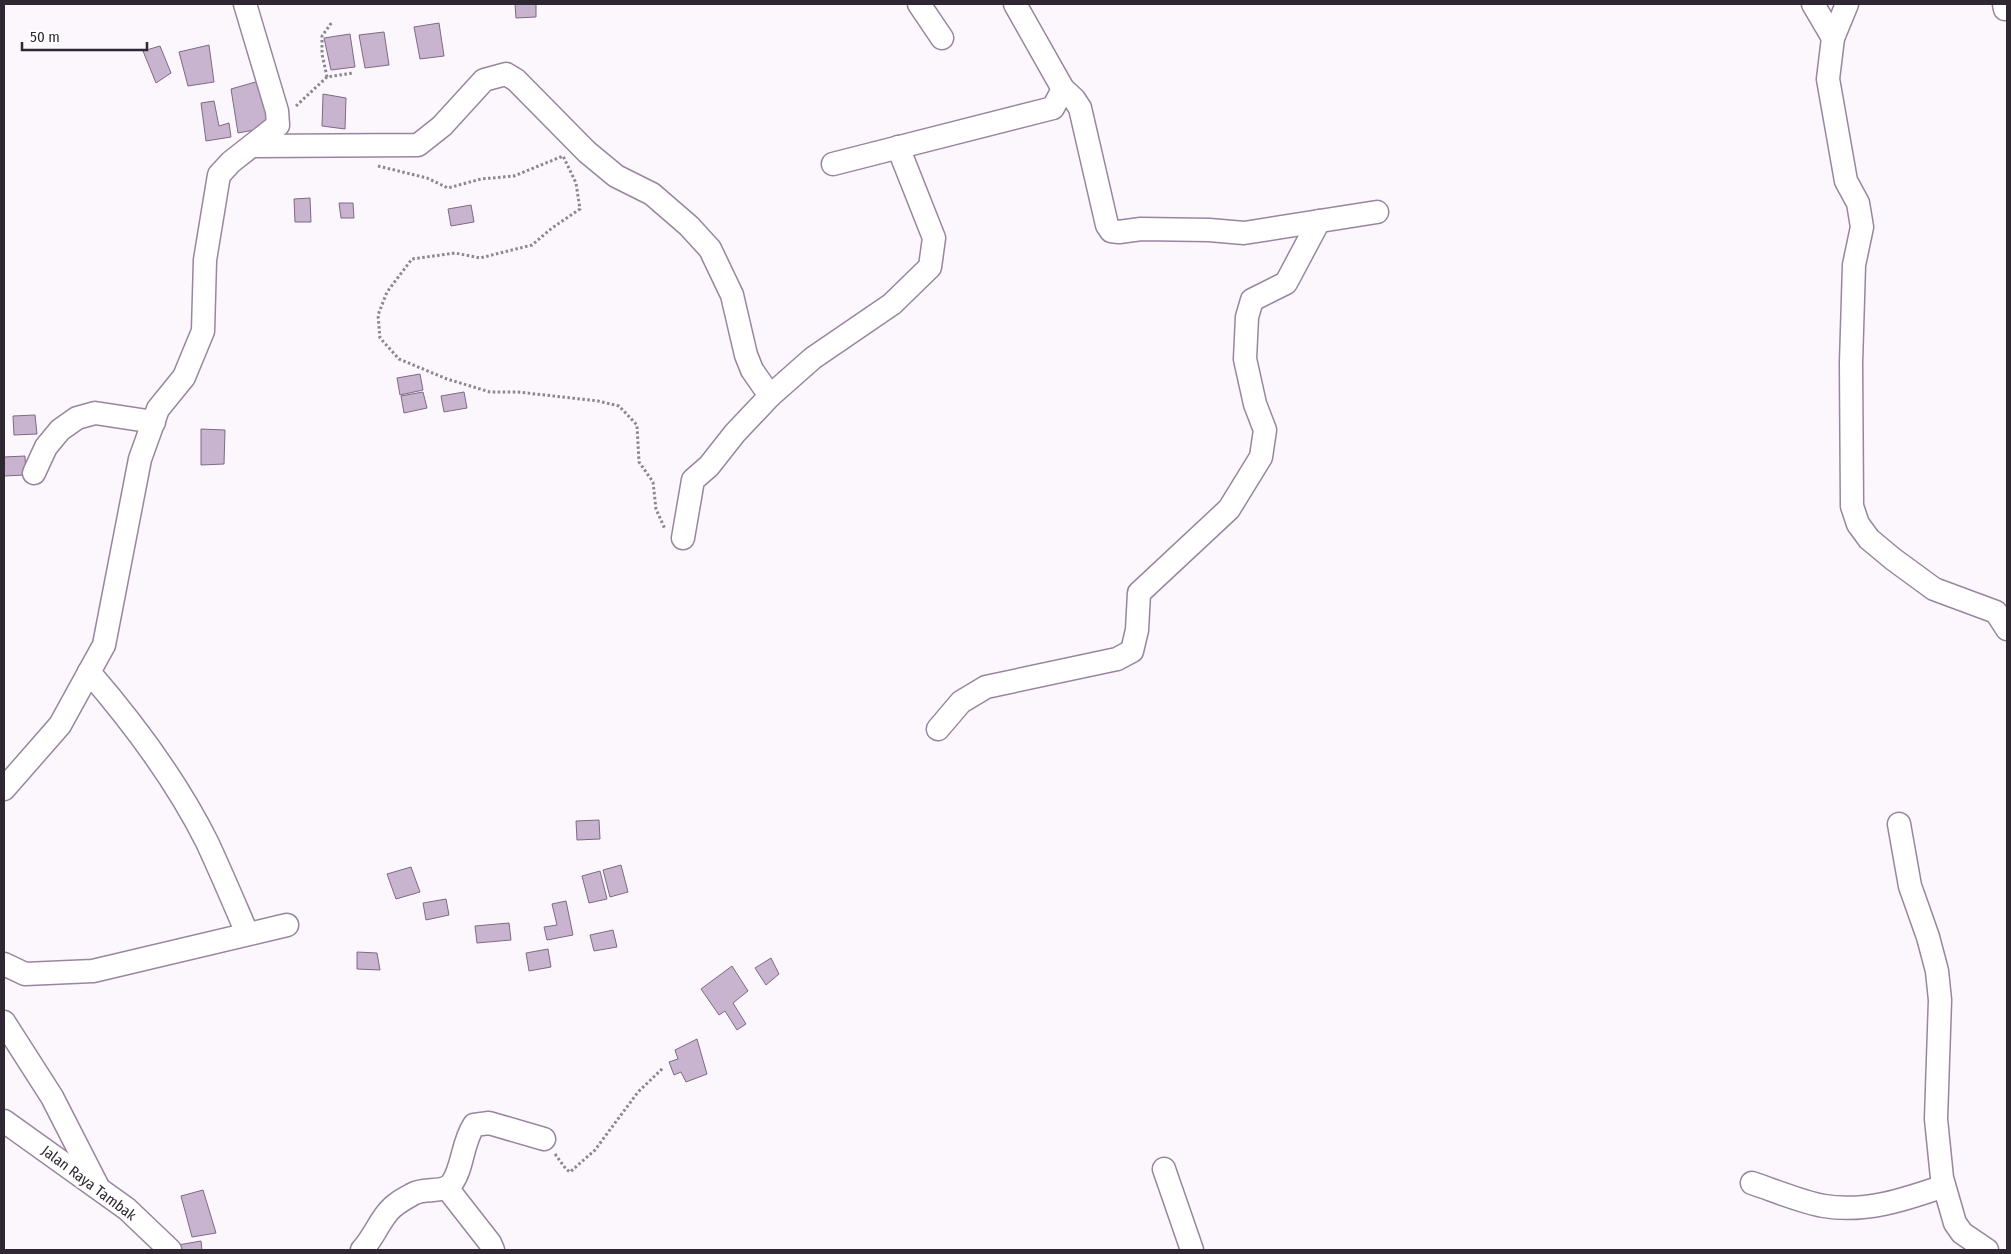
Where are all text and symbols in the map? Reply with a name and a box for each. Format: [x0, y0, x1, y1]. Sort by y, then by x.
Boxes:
scale bar [22, 20, 148, 52]
text: 50 m [30, 28, 60, 46]
street label: Jalan Raya Tambak [38, 1142, 140, 1224]

